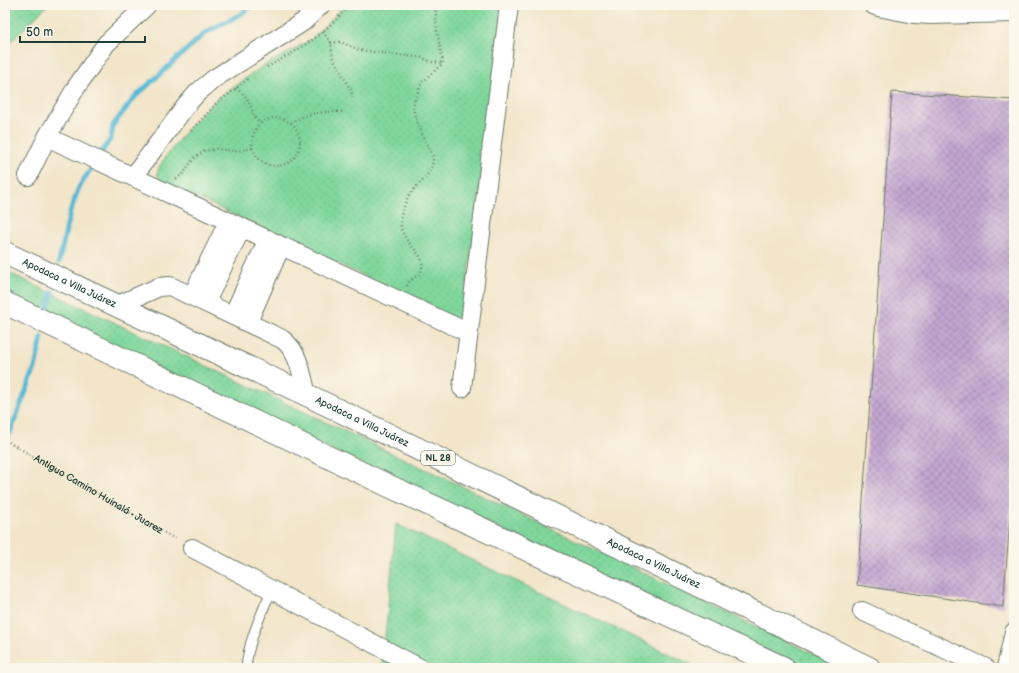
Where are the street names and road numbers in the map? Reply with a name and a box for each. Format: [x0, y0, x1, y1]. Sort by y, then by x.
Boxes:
street label: Apodaca a Villa Juárez [20, 256, 118, 310]
street label: Apodaca a Villa Juárez [314, 394, 411, 450]
road number: NL 28 [421, 451, 455, 465]
street label: Antiguo Camino Huinalá - Juarez [32, 452, 165, 537]
street label: Apodaca a Villa Juárez [605, 536, 702, 591]

